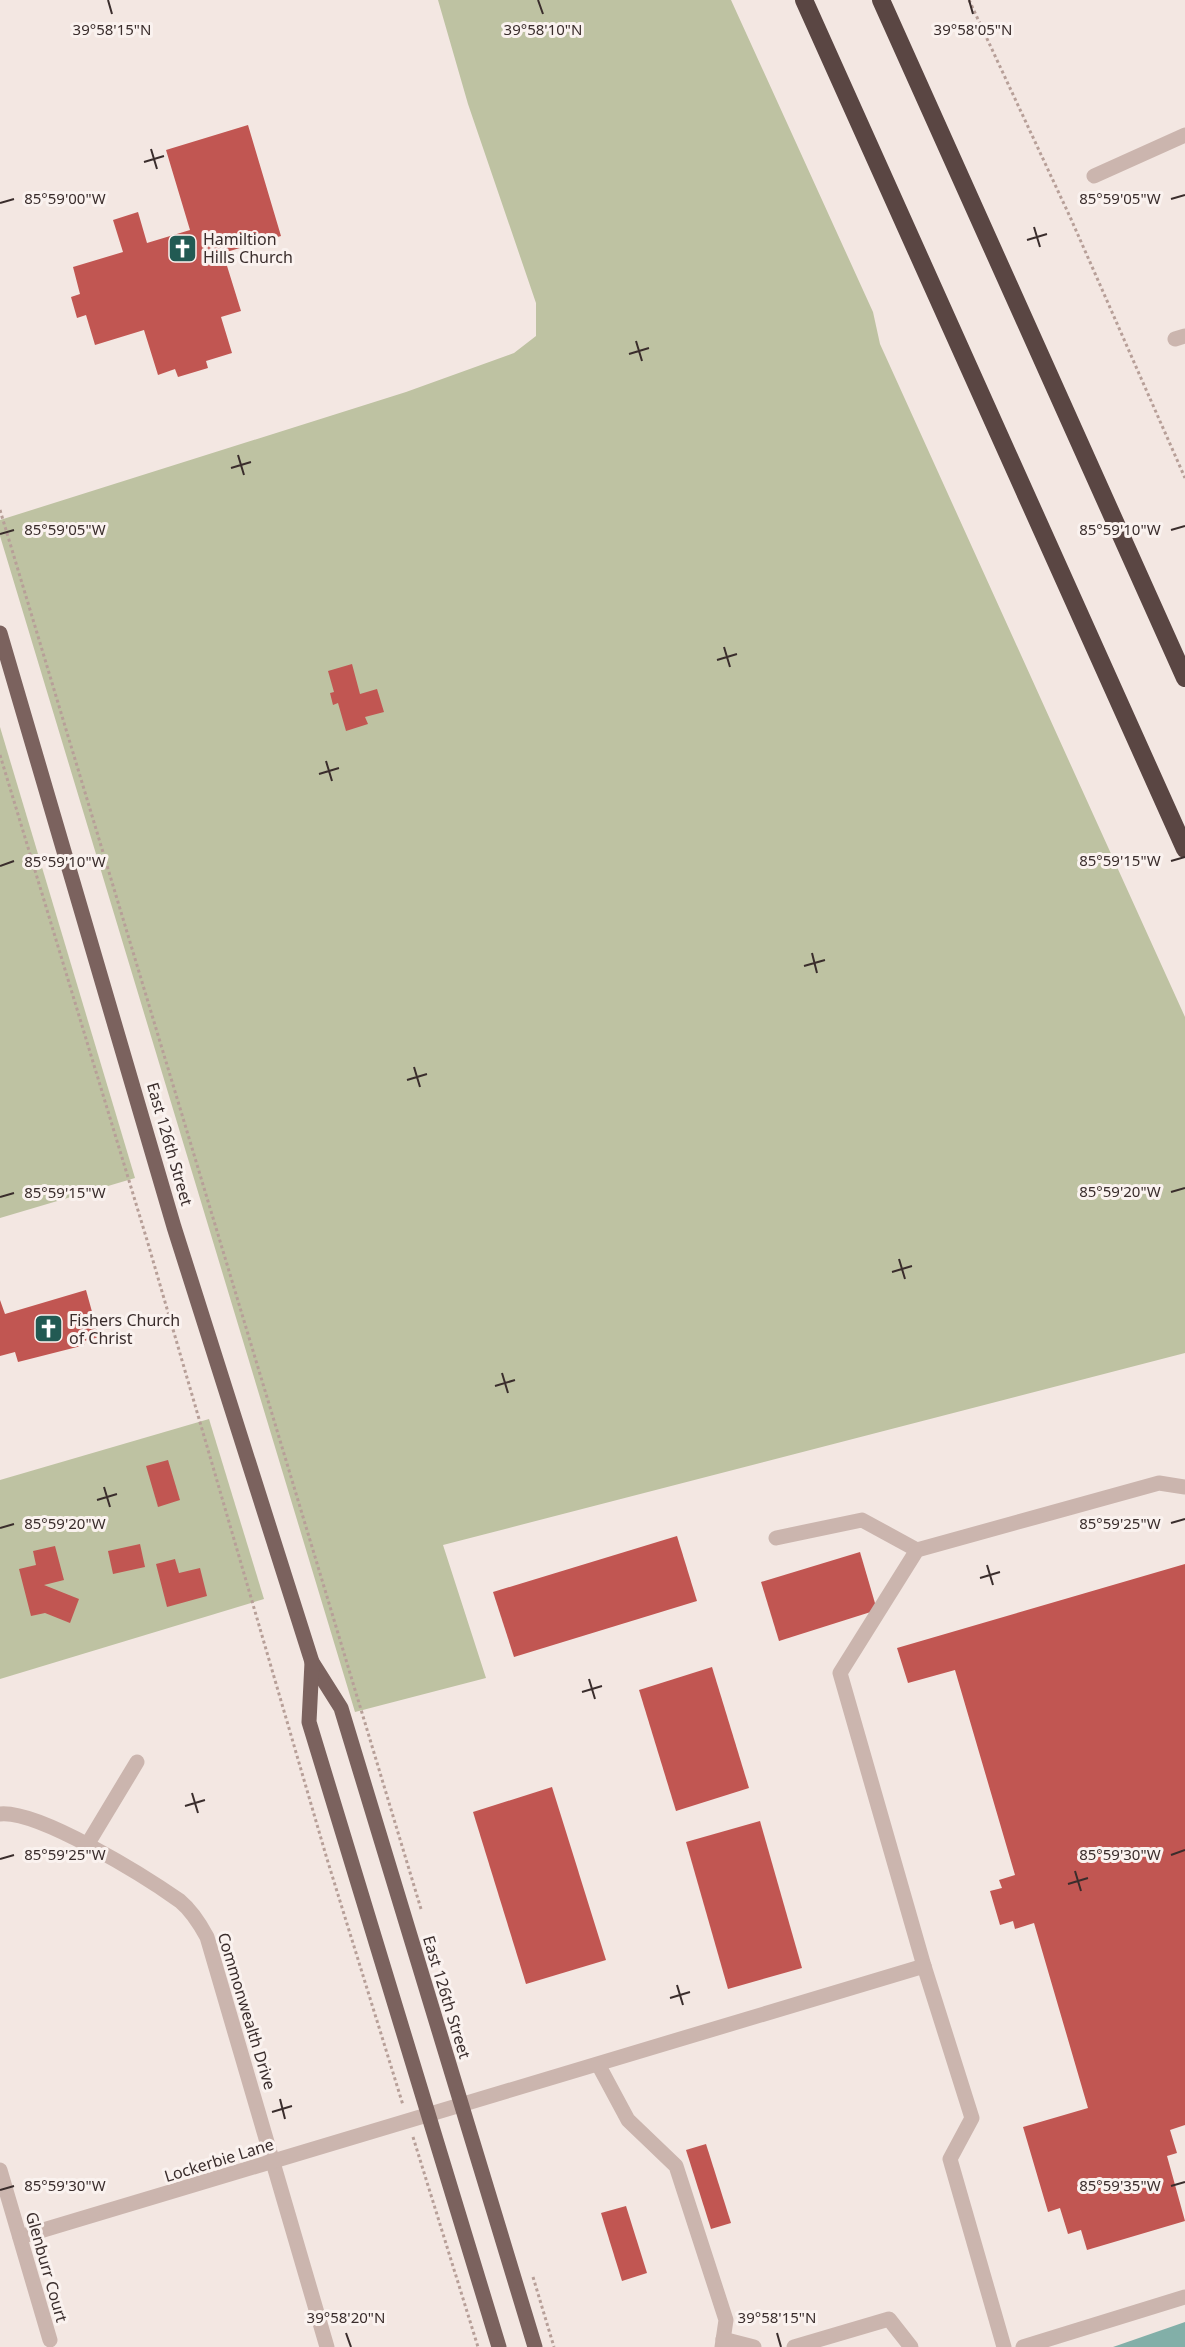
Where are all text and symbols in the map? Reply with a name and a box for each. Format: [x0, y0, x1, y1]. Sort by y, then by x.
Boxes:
text: 39°58'15"N [73, 19, 151, 39]
text: 39°58'10"N [504, 19, 582, 39]
text: 39°58'05"N [934, 19, 1012, 39]
text: 85°59'00"W [24, 188, 106, 208]
text: 85°59'05"W [1079, 188, 1161, 208]
place label: Hamiltion Hills Church [203, 228, 293, 268]
church icon: Hamiltion Hills Church [166, 232, 198, 264]
text: 85°59'05"W [24, 519, 106, 539]
text: 85°59'10"W [1079, 519, 1161, 539]
text: 85°59'15"W [1079, 850, 1161, 870]
text: 85°59'10"W [24, 851, 106, 871]
street label: East 126th Street [142, 1080, 198, 1208]
text: 85°59'20"W [1079, 1181, 1161, 1201]
text: 85°59'15"W [24, 1182, 106, 1202]
place label: Fishers Church of Christ [69, 1309, 180, 1349]
church icon: Fishers Church of Christ [32, 1313, 64, 1345]
text: 85°59'20"W [24, 1513, 106, 1533]
text: 85°59'25"W [1079, 1513, 1161, 1533]
text: 85°59'25"W [24, 1844, 106, 1864]
text: 85°59'30"W [1079, 1844, 1161, 1864]
street label: Commonwealth Drive [213, 1930, 281, 2092]
street label: East 126th Street [418, 1933, 476, 2061]
street label: Lockerbie Lane [162, 2133, 276, 2187]
text: 85°59'30"W [24, 2175, 106, 2195]
text: 85°59'35"W [1079, 2175, 1161, 2195]
street label: Glenburr Court [21, 2209, 73, 2325]
text: 39°58'20"N [307, 2307, 385, 2327]
text: 39°58'15"N [738, 2307, 816, 2327]

